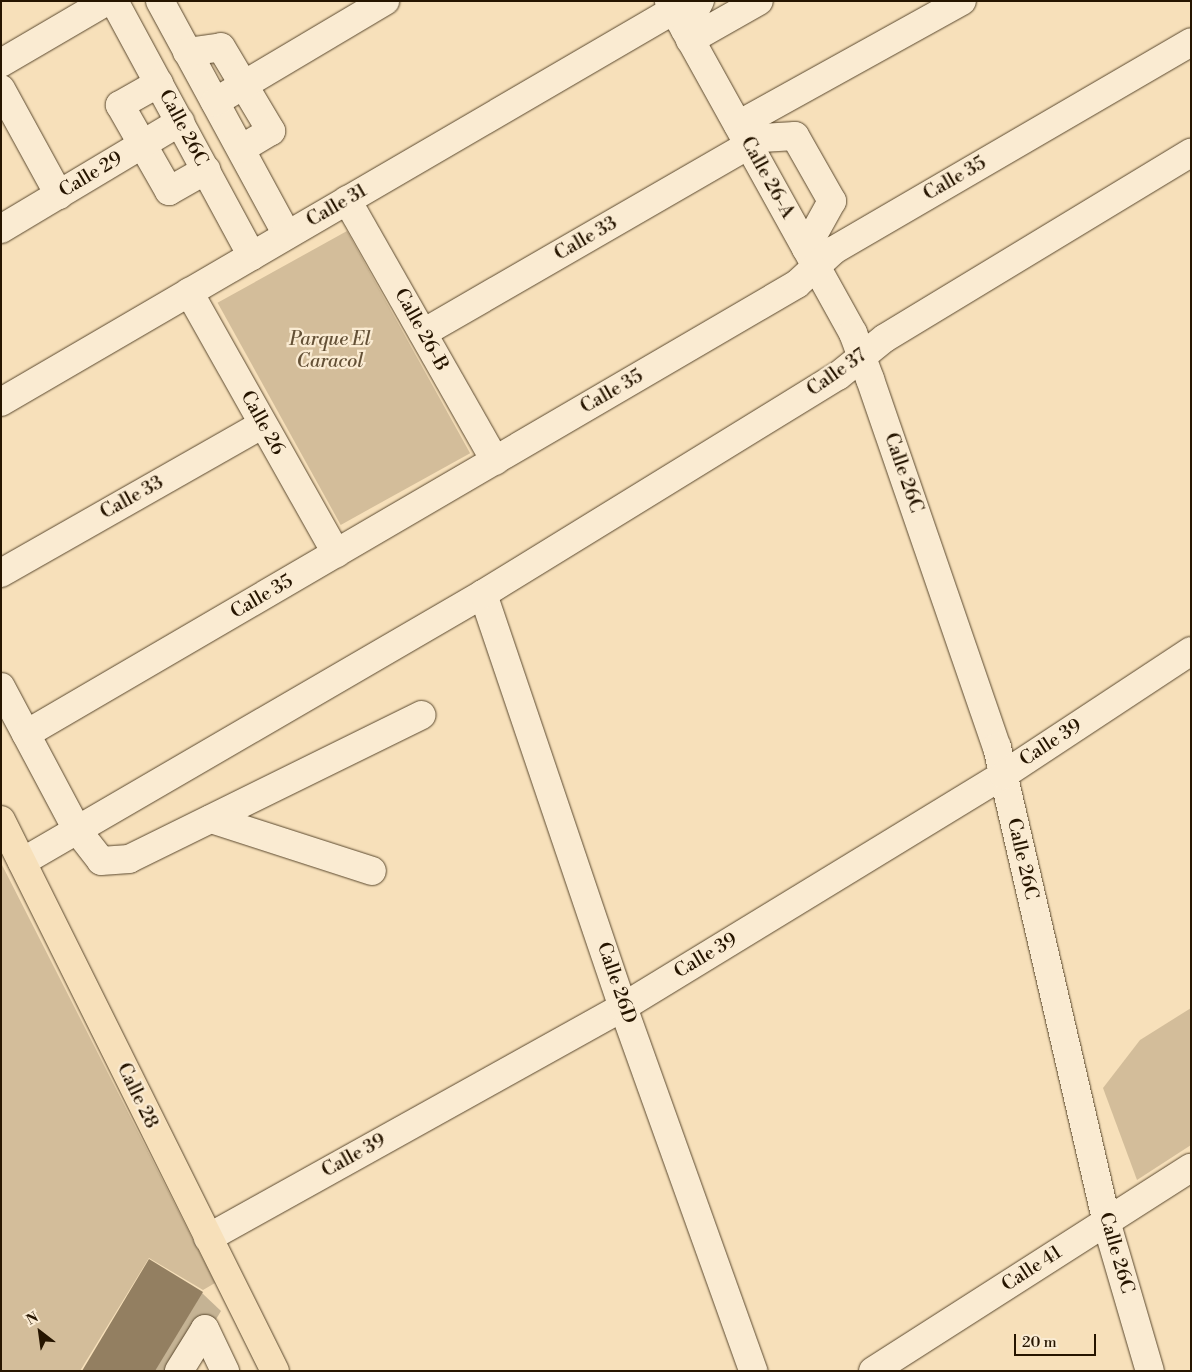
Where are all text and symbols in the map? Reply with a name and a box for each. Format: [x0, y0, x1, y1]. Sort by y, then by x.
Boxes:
street label: Calle 26C [153, 86, 213, 170]
street label: Calle 26-A [735, 133, 799, 223]
street label: Calle 29 [55, 147, 127, 203]
street label: Calle 35 [920, 152, 990, 206]
street label: Calle 31 [303, 180, 371, 232]
street label: Calle 33 [551, 212, 621, 266]
street label: Calle 26-B [389, 285, 453, 375]
park label: Parque El Caracol [289, 329, 371, 373]
street label: Calle 37 [803, 344, 871, 402]
street label: Calle 35 [577, 365, 647, 419]
street label: Calle 26 [235, 387, 289, 459]
street label: Calle 26C [879, 430, 927, 516]
street label: Calle 33 [97, 471, 167, 525]
street label: Calle 35 [227, 570, 297, 624]
street label: Calle 39 [1016, 715, 1086, 771]
street label: Calle 26C [1002, 816, 1042, 902]
street label: Calle 39 [670, 928, 742, 984]
street label: Calle 26D [591, 939, 641, 1027]
street label: Calle 28 [111, 1060, 163, 1132]
street label: Calle 39 [318, 1129, 390, 1183]
street label: Calle 26C [1094, 1210, 1138, 1296]
street label: Calle 41 [998, 1241, 1066, 1297]
north arrow [15, 1307, 65, 1357]
text: N [23, 1308, 42, 1330]
scale bar [1017, 1324, 1100, 1356]
text: 20 m [1022, 1333, 1057, 1352]

